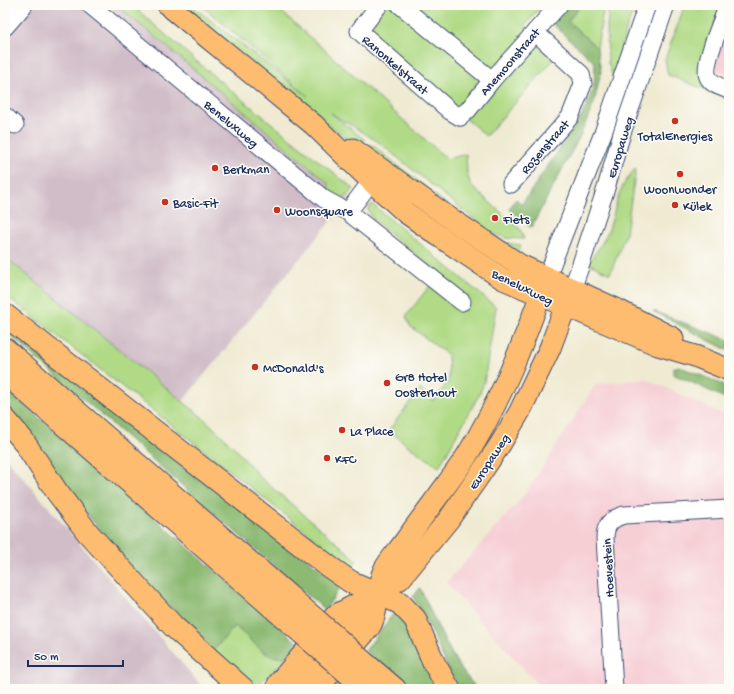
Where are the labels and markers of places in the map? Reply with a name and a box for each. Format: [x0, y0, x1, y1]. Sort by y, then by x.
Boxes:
marker: TotalEnergies [670, 116, 680, 126]
place label: TotalEnergies [637, 130, 713, 145]
marker: Berkman [210, 163, 220, 173]
place label: Berkman [222, 163, 270, 178]
marker: Woonwonder [675, 169, 685, 179]
place label: Woonwonder [644, 183, 718, 198]
marker: Basic-Fit [160, 197, 170, 207]
place label: Basic-Fit [172, 197, 219, 212]
marker: Külek [670, 200, 680, 210]
place label: Külek [683, 200, 713, 215]
marker: Woonsquare [272, 205, 282, 215]
place label: Woonsquare [285, 205, 353, 220]
marker: Fiets [490, 213, 500, 223]
place label: Fiets [502, 213, 530, 228]
marker: McDonald's [250, 362, 260, 372]
place label: McDonald's [263, 362, 325, 377]
place label: Gr8 Hotel Oosterhout [395, 371, 458, 401]
marker: Gr8 Hotel Oosterhout [382, 378, 392, 388]
marker: La Place [337, 425, 347, 435]
place label: La Place [350, 425, 394, 440]
marker: KFC [322, 453, 332, 463]
place label: KFC [335, 453, 357, 468]

